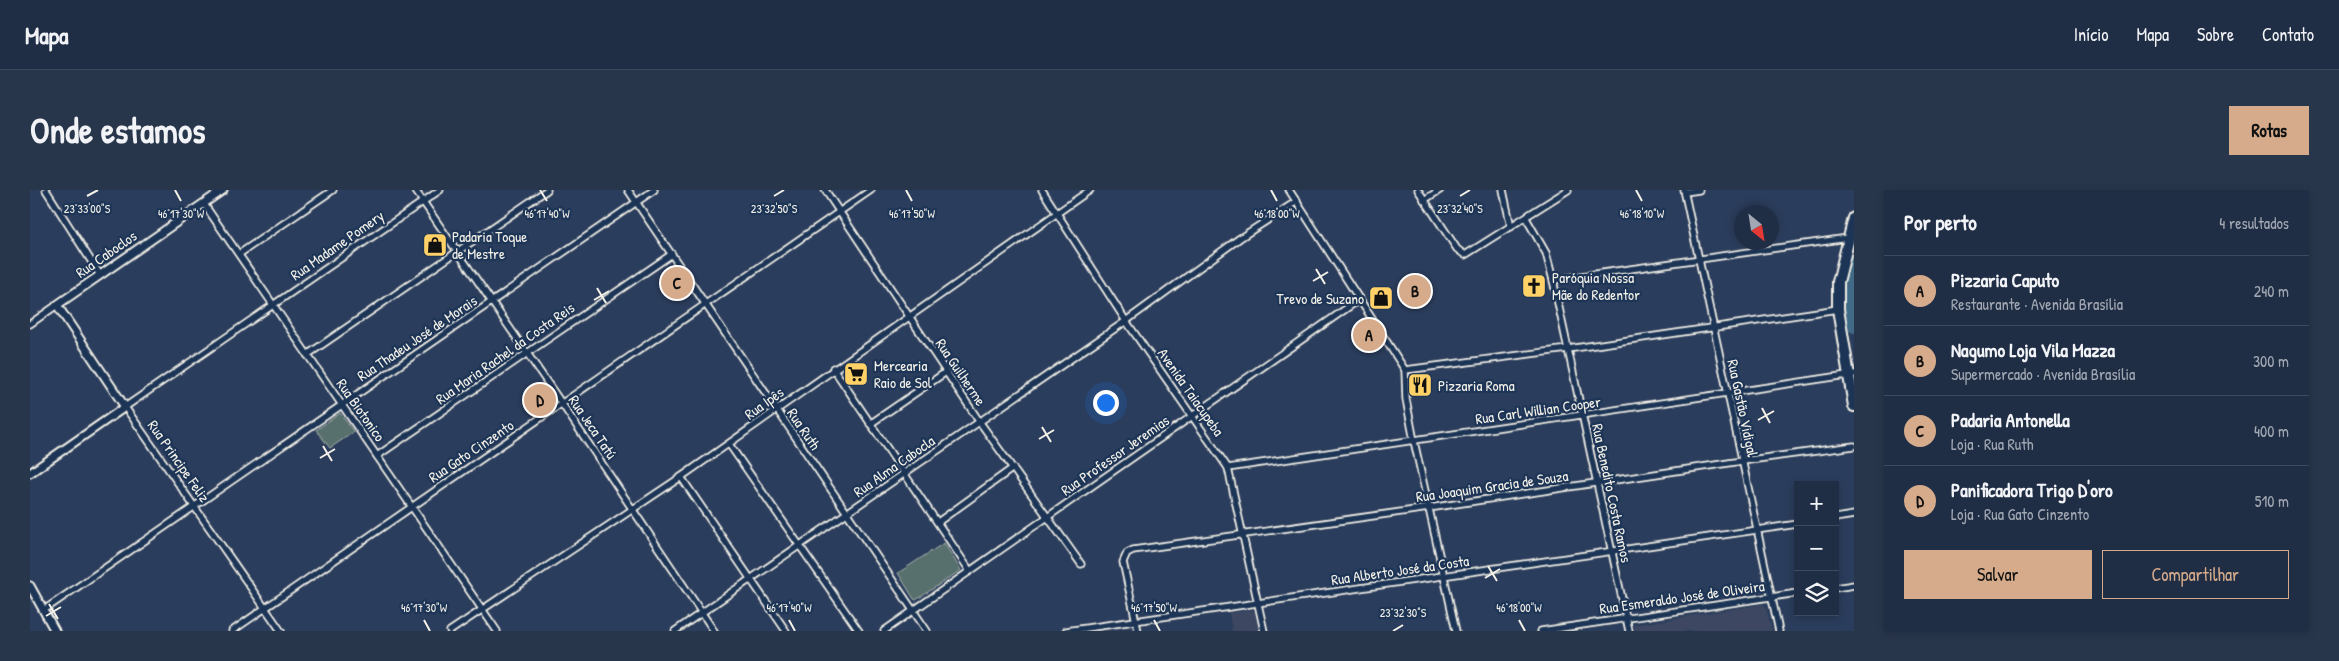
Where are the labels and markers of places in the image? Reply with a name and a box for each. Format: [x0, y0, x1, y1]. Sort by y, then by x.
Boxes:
place label: Padaria Toque de Mestre [452, 226, 527, 264]
shop icon: Padaria Toque de Mestre [422, 232, 448, 258]
pin: C [661, 264, 693, 302]
place label: Paróquia Nossa Mãe do Redentor [1552, 267, 1640, 305]
pin: B [1399, 272, 1431, 310]
church icon: Paróquia Nossa Mãe do Redentor [1521, 273, 1547, 299]
shop icon: Trevo de Suzano [1368, 285, 1394, 311]
place label: Trevo de Suzano [1276, 288, 1364, 309]
pin: A [1353, 316, 1385, 354]
place label: Mercearia Raio de Sol [874, 355, 932, 393]
supermarket icon: Mercearia Raio de Sol [843, 361, 869, 387]
restaurant icon: Pizzaria Roma [1407, 372, 1433, 398]
place label: Pizzaria Roma [1438, 375, 1515, 396]
pin: D [524, 381, 556, 419]

